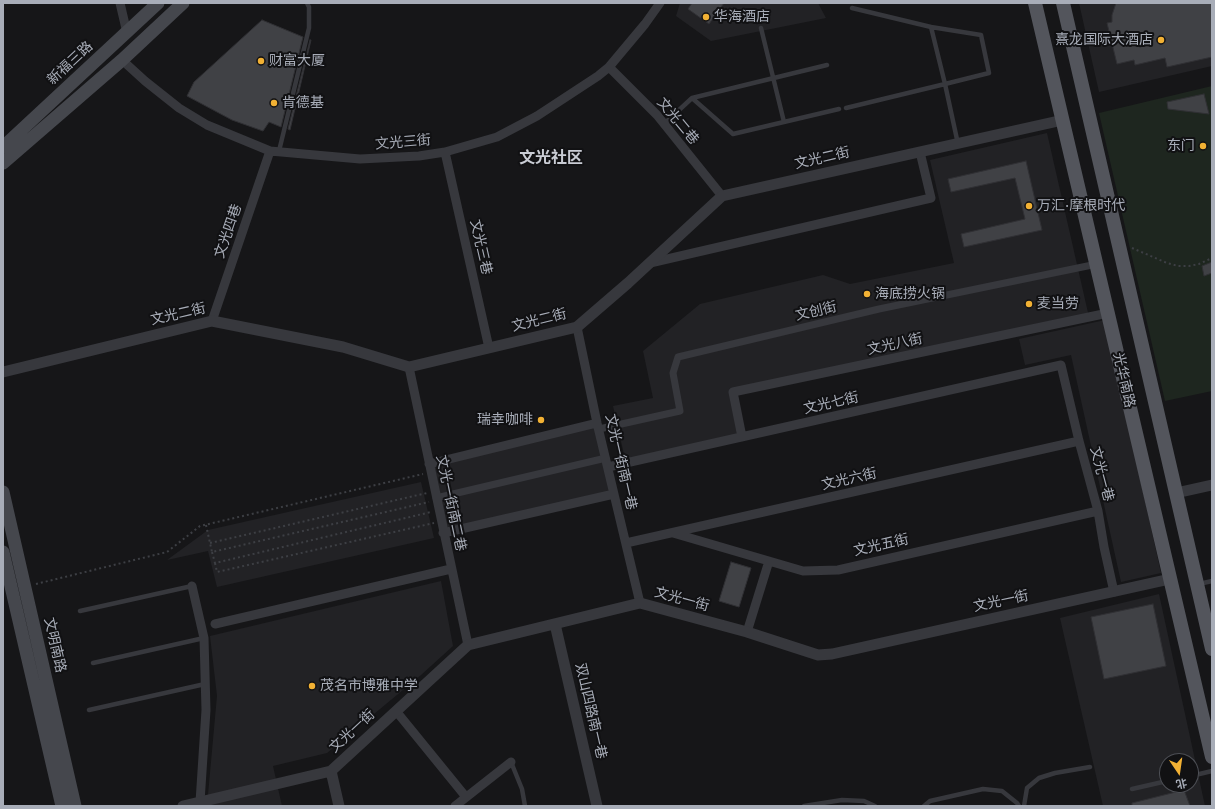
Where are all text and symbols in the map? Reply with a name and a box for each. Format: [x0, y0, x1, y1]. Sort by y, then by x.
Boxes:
place label: 华海酒店 [714, 9, 770, 25]
marker: 华海酒店 [701, 12, 711, 22]
place label: 熹龙国际大酒店 [1055, 32, 1153, 48]
marker: 熹龙国际大酒店 [1156, 35, 1166, 45]
street label: 新福三路 [44, 38, 96, 88]
place label: 财富大厦 [269, 53, 325, 69]
marker: 财富大厦 [256, 56, 266, 66]
street label: 文光二巷 [654, 94, 702, 148]
place label: 肯德基 [282, 95, 324, 111]
marker: 肯德基 [269, 98, 279, 108]
street label: 文光三街 [374, 131, 432, 153]
place label: 东门 [1167, 138, 1195, 154]
marker: 东门 [1198, 141, 1208, 151]
street label: 文光二街 [793, 144, 851, 172]
district label: 文光社区 [519, 148, 583, 168]
place label: 万汇·摩根时代 [1037, 198, 1125, 214]
marker: 万汇·摩根时代 [1024, 201, 1034, 211]
street label: 文光四巷 [211, 202, 245, 260]
street label: 文光三巷 [467, 218, 495, 276]
place label: 海底捞火锅 [875, 286, 945, 302]
marker: 海底捞火锅 [862, 289, 872, 299]
place label: 麦当劳 [1037, 296, 1079, 312]
street label: 文创街 [794, 298, 838, 324]
marker: 麦当劳 [1024, 299, 1034, 309]
street label: 文光二街 [149, 300, 207, 328]
street label: 文光二街 [510, 305, 568, 335]
street label: 文光八街 [866, 330, 924, 358]
street label: 光华南路 [1110, 351, 1138, 409]
street label: 文光七街 [802, 389, 860, 417]
place label: 瑞幸咖啡 [477, 412, 533, 428]
street label: 文光一街南一巷 [602, 412, 640, 512]
marker: 瑞幸咖啡 [536, 415, 546, 425]
street label: 文光一巷 [1087, 445, 1117, 503]
street label: 文光一街南二巷 [433, 453, 469, 553]
street label: 文光六街 [820, 465, 878, 493]
street label: 文光五街 [852, 531, 910, 559]
street label: 文光一街 [653, 584, 711, 614]
street label: 文光一街 [972, 587, 1030, 615]
street label: 文明南路 [41, 616, 69, 674]
street label: 双山四路南一巷 [572, 661, 610, 761]
place label: 茂名市博雅中学 [320, 678, 418, 694]
marker: 茂名市博雅中学 [307, 681, 317, 691]
street label: 文光一街 [326, 706, 378, 756]
north arrow [1159, 753, 1199, 793]
text: 北 [1175, 777, 1188, 792]

